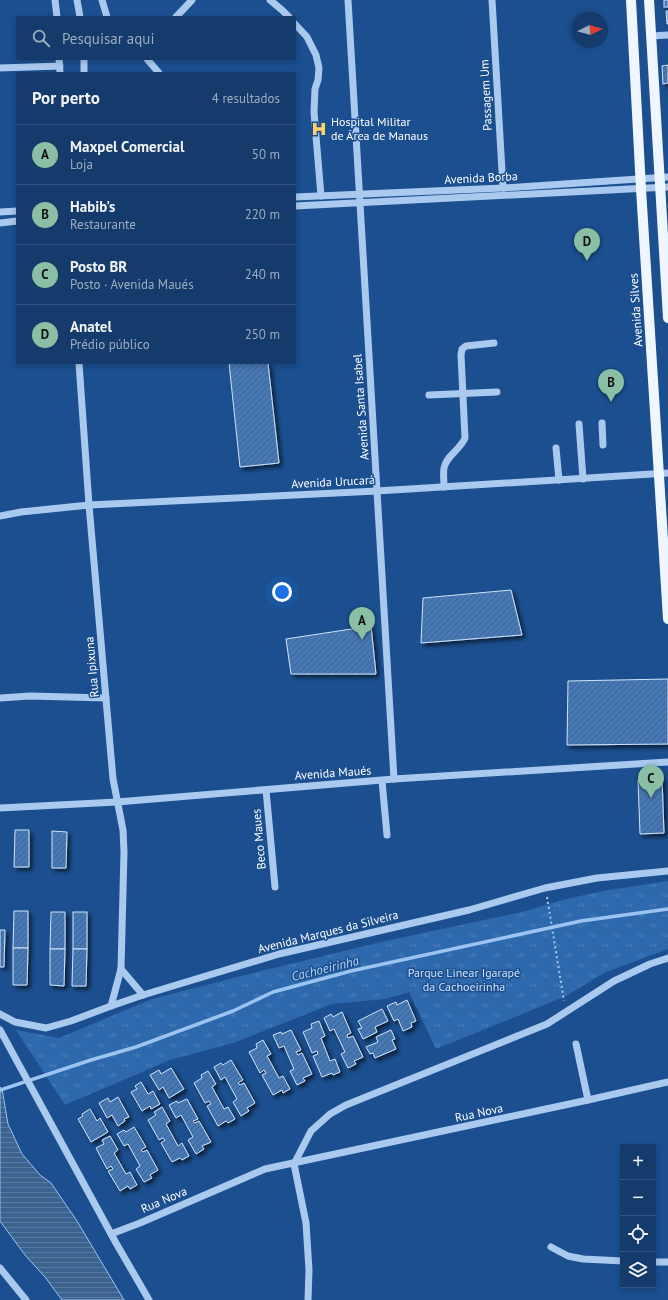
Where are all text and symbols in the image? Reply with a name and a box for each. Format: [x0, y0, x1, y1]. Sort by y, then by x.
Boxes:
north arrow [572, 12, 608, 48]
search box [16, 16, 296, 60]
icon: search [30, 27, 52, 49]
text: Pesquisar aqui [62, 29, 154, 48]
street label: Passagem Um [476, 59, 495, 131]
text: Por perto [32, 87, 100, 109]
text: 4 resultados [212, 90, 280, 107]
place label: Hospital Militar de Área de Manaus [331, 114, 428, 143]
hospital icon: Hospital Militar de Área de Manaus [310, 120, 328, 138]
text: Maxpel Comercial [70, 137, 184, 156]
text: A [41, 146, 49, 163]
text: 50 m [252, 146, 280, 163]
text: Loja [70, 156, 93, 173]
street label: Avenida Borba [444, 168, 518, 187]
text: Habib's [70, 197, 115, 216]
text: B [41, 206, 49, 223]
text: 220 m [245, 206, 280, 223]
text: Restaurante [70, 216, 136, 233]
pin: D [574, 228, 600, 261]
text: Posto BR [70, 257, 127, 276]
text: C [41, 266, 49, 283]
text: 240 m [245, 266, 280, 283]
street label: Avenida Silves [625, 273, 646, 347]
text: Posto · Avenida Maués [70, 276, 194, 293]
text: Anatel [70, 317, 112, 336]
text: D [41, 326, 49, 343]
text: 250 m [245, 326, 280, 343]
text: Prédio público [70, 336, 150, 353]
street label: Avenida Santa Isabel [349, 353, 372, 461]
pin: B [598, 369, 624, 402]
street label: Avenida Urucará [291, 472, 375, 491]
your location [272, 582, 292, 602]
pin: A [349, 607, 375, 640]
street label: Rua Ipixuna [81, 636, 102, 698]
street label: Avenida Maués [294, 762, 372, 783]
pin: C [638, 765, 664, 798]
street label: Beco Maues [248, 808, 269, 870]
street label: Avenida Marques da Silveira [256, 907, 400, 956]
water label: Cachoeirinha [290, 952, 361, 985]
park label: Parque Linear Igarapé da Cachoeirinha [408, 965, 520, 994]
street label: Rua Nova [453, 1100, 504, 1125]
map controls [620, 1144, 656, 1288]
button: + [620, 1144, 656, 1180]
button: − [620, 1180, 656, 1216]
street label: Rua Nova [138, 1183, 189, 1216]
button: locate [620, 1216, 656, 1252]
button: layers [620, 1252, 656, 1288]

